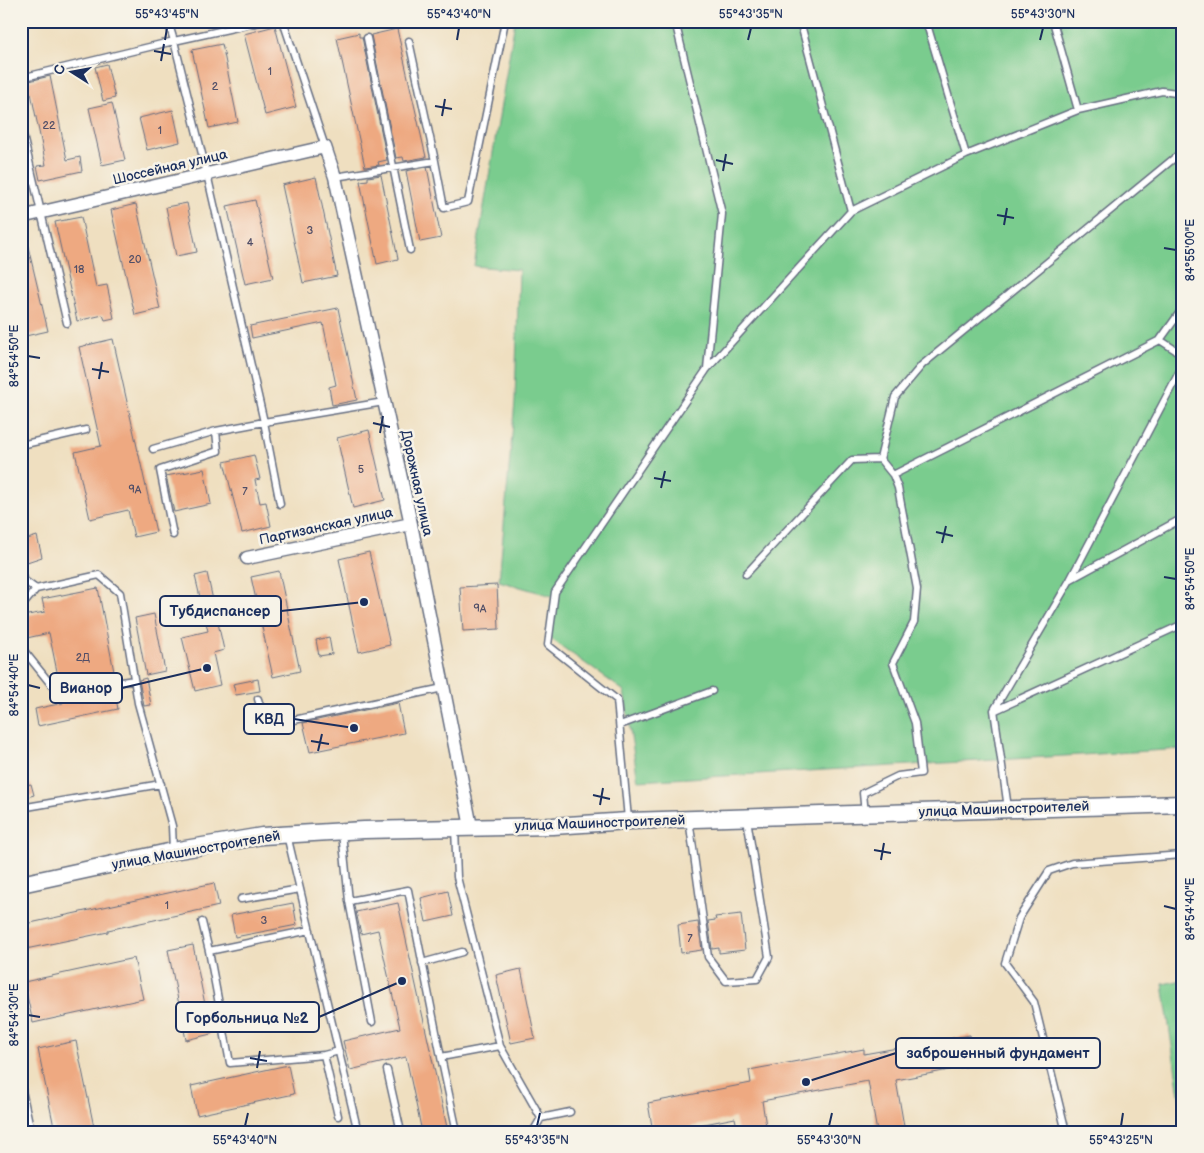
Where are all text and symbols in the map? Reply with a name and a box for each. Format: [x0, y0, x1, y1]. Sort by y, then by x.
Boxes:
text: 55°43'45"N [135, 7, 199, 22]
text: 55°43'40"N [427, 7, 491, 22]
text: 55°43'35"N [719, 7, 783, 22]
text: 55°43'30"N [1011, 7, 1075, 22]
north arrow [48, 48, 98, 98]
text: С [50, 63, 69, 76]
house number: 1 [268, 65, 272, 78]
house number: 2 [212, 80, 219, 93]
house number: 22 [43, 119, 56, 132]
house number: 1 [158, 124, 162, 137]
street label: Шоссейная улица [111, 145, 230, 188]
text: 84°55'00"E [1183, 219, 1198, 281]
house number: 3 [307, 224, 314, 237]
house number: 4 [247, 236, 254, 249]
house number: 20 [129, 253, 142, 266]
house number: 18 [74, 263, 84, 276]
text: 84°54'50"E [7, 325, 22, 387]
street label: Дорожная улица [397, 428, 437, 539]
house number: 5 [358, 463, 364, 476]
house number: 9А [128, 483, 142, 496]
house number: 7 [242, 485, 248, 498]
street label: Партизанская улица [258, 503, 395, 548]
text: 84°54'50"E [1183, 548, 1198, 610]
callout: Тубдиспансер [160, 596, 281, 626]
text: Тубдиспансер [170, 602, 271, 621]
house number: 9А [473, 602, 487, 615]
house number: 2Д [76, 651, 90, 664]
text: 84°54'40"E [7, 653, 22, 717]
callout: Вианор [50, 673, 122, 703]
text: Вианор [60, 679, 112, 698]
callout: КВД [244, 704, 294, 734]
text: КВД [254, 710, 285, 729]
street label: улица Машиностроителей [918, 798, 1090, 820]
street label: улица Машиностроителей [514, 812, 686, 834]
street label: улица Машиностроителей [110, 827, 282, 873]
text: 84°54'40"E [1183, 877, 1198, 941]
house number: 1 [165, 899, 169, 912]
house number: 3 [261, 914, 268, 927]
house number: 7 [687, 932, 693, 945]
text: 84°54'30"E [7, 983, 22, 1047]
callout: Горбольница №2 [176, 1002, 319, 1032]
text: Горбольница №2 [185, 1009, 309, 1028]
callout: заброшенный фундамент [896, 1038, 1100, 1068]
text: заброшенный фундамент [906, 1044, 1090, 1063]
text: 55°43'40"N [213, 1133, 277, 1148]
text: 55°43'35"N [505, 1133, 569, 1148]
text: 55°43'30"N [797, 1133, 861, 1148]
text: 55°43'25"N [1089, 1133, 1153, 1148]

